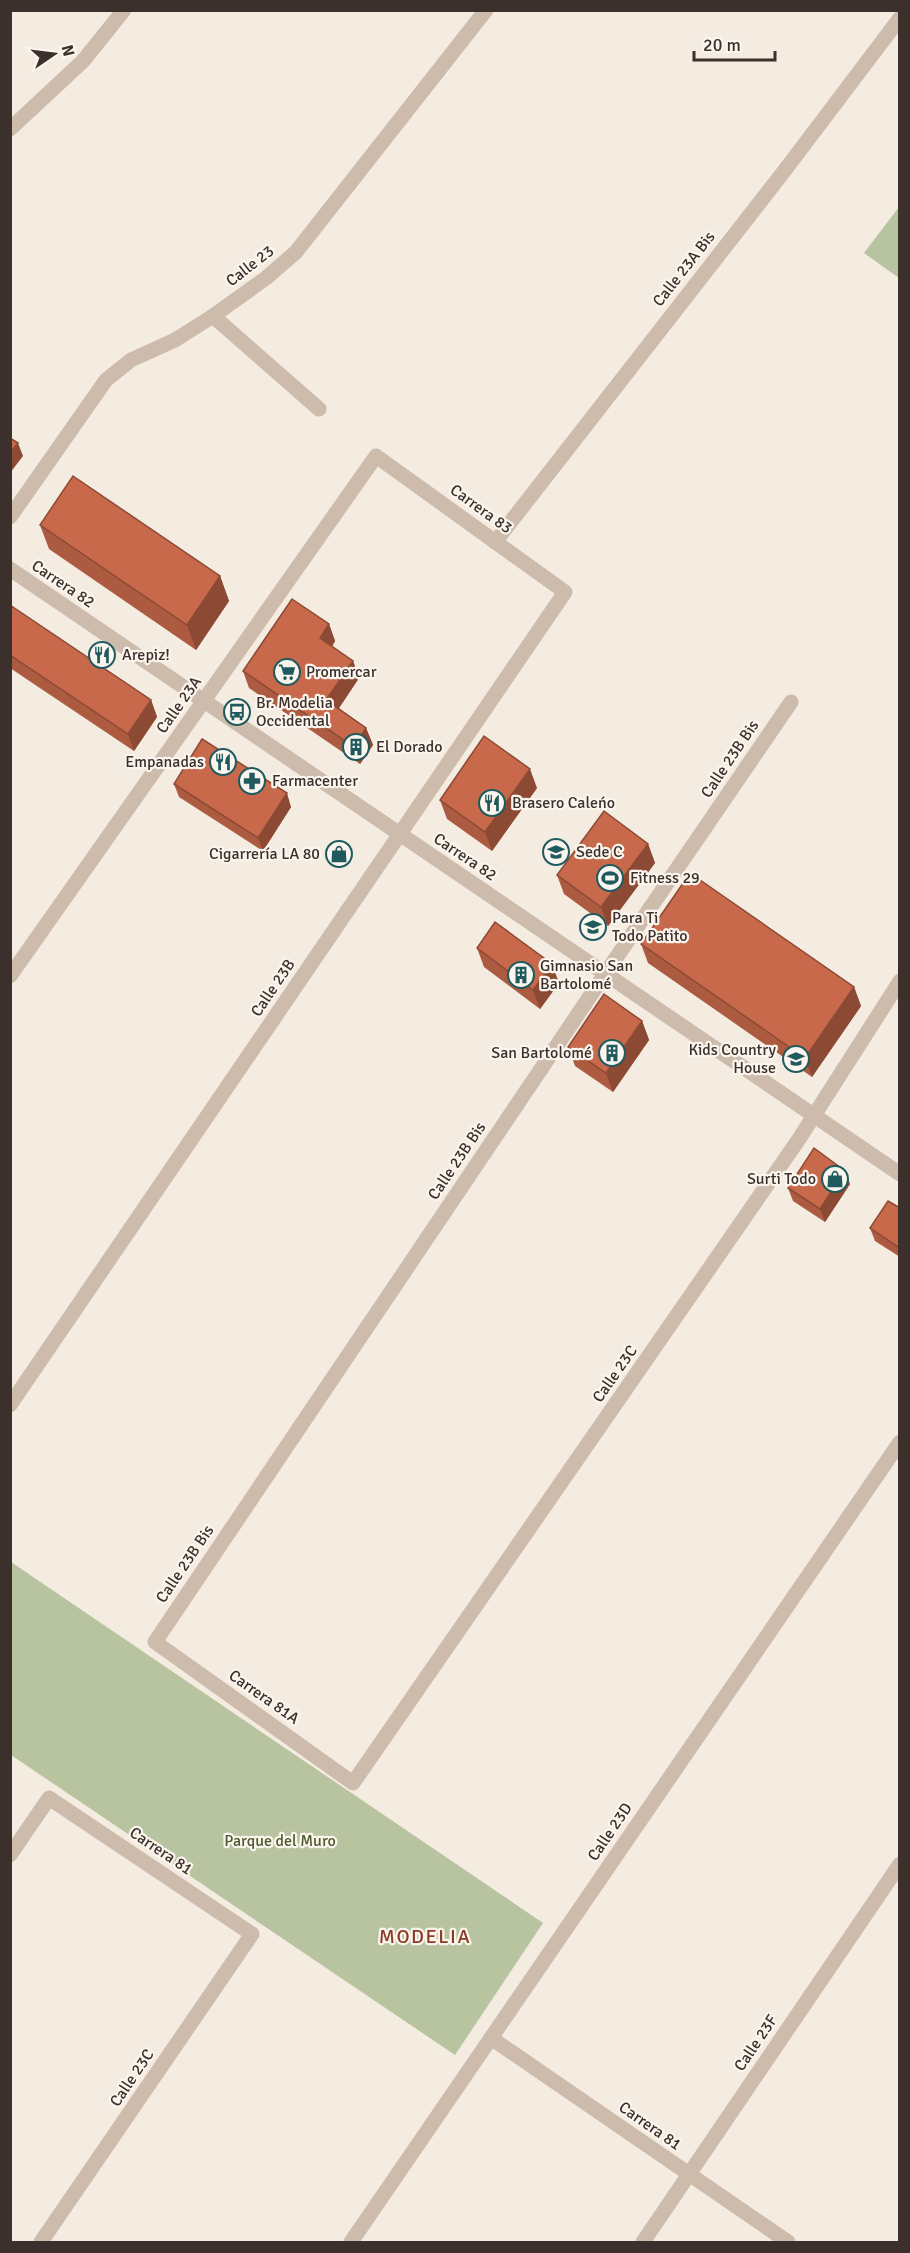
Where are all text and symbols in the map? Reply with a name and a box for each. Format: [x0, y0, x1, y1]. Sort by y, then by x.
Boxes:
north arrow [24, 24, 84, 84]
scale bar [694, 24, 775, 62]
text: 20 m [703, 34, 741, 56]
text: N [57, 43, 79, 58]
street label: Calle 23A Bis [648, 227, 720, 311]
street label: Calle 23 [222, 241, 278, 291]
street label: Carrera 83 [446, 480, 516, 538]
street label: Carrera 82 [28, 556, 98, 612]
restaurant icon: Arepiz! [87, 640, 117, 670]
place label: Arepiz! [122, 645, 170, 665]
supermarket icon: Promercar [272, 657, 302, 687]
place label: Promercar [306, 662, 377, 682]
street label: Calle 23A [152, 672, 206, 737]
place label: Br. Modelia Occidental [256, 693, 333, 731]
bus stop icon: Br. Modelia Occidental [222, 697, 252, 727]
street label: Calle 23B Bis [697, 716, 763, 802]
building icon: El Dorado [341, 732, 371, 762]
place label: El Dorado [376, 737, 443, 757]
restaurant icon: Empanadas [208, 747, 238, 777]
place label: Empanadas [125, 752, 204, 772]
pharmacy icon: Farmacenter [237, 766, 267, 796]
place label: Farmacenter [272, 771, 358, 791]
restaurant icon: Brasero Caleńo [477, 788, 507, 818]
place label: Brasero Caleńo [512, 793, 615, 813]
street label: Carrera 82 [430, 829, 500, 885]
school or university icon: Sede C [541, 837, 571, 867]
shop icon: Cigarrería LA 80 [324, 839, 354, 869]
place label: Sede C [576, 842, 623, 862]
place label: Cigarrería LA 80 [209, 844, 320, 864]
sports icon: Fitness 29 [595, 863, 625, 893]
place label: Fitness 29 [630, 868, 700, 888]
place label: Para Ti Todo Patito [612, 908, 688, 946]
school or university icon: Para Ti Todo Patito [578, 912, 608, 942]
street label: Calle 23B [246, 955, 300, 1021]
place label: Gimnasio San Bartolomé [540, 956, 633, 994]
building icon: Gimnasio San Bartolomé [506, 960, 536, 990]
building icon: San Bartolomé [597, 1038, 627, 1068]
place label: Kids Country House [688, 1040, 777, 1078]
place label: San Bartolomé [491, 1043, 592, 1063]
school or university icon: Kids Country House [781, 1044, 811, 1074]
street label: Calle 23B Bis [424, 1118, 490, 1204]
shop icon: Surti Todo [820, 1164, 850, 1194]
place label: Surti Todo [747, 1169, 816, 1189]
street label: Calle 23C [588, 1341, 642, 1406]
street label: Calle 23B Bis [152, 1521, 218, 1607]
street label: Carrera 81A [225, 1665, 303, 1729]
street label: Calle 23D [583, 1799, 637, 1865]
street label: Carrera 81 [126, 1823, 196, 1879]
park label: Parque del Muro [224, 1831, 336, 1851]
district label: MODELIA [379, 1924, 471, 1949]
street label: Calle 23F [730, 2011, 782, 2075]
street label: Calle 23C [105, 2045, 159, 2111]
street label: Carrera 81 [615, 2097, 685, 2155]

